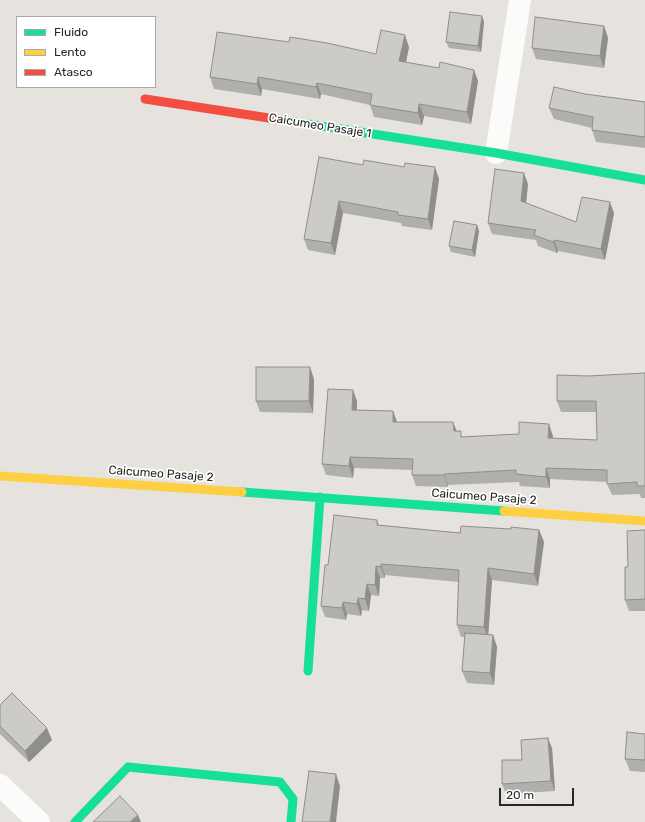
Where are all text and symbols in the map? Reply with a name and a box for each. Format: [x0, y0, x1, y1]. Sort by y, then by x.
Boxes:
legend [16, 16, 156, 88]
text: Fluido [54, 25, 88, 39]
text: Lento [54, 45, 86, 59]
text: Atasco [54, 65, 93, 79]
street label: Caicumeo Pasaje 1 [268, 111, 372, 141]
street label: Caicumeo Pasaje 2 [108, 463, 214, 485]
street label: Caicumeo Pasaje 2 [431, 486, 537, 508]
scale bar [501, 780, 576, 806]
text: 20 m [506, 788, 534, 802]

